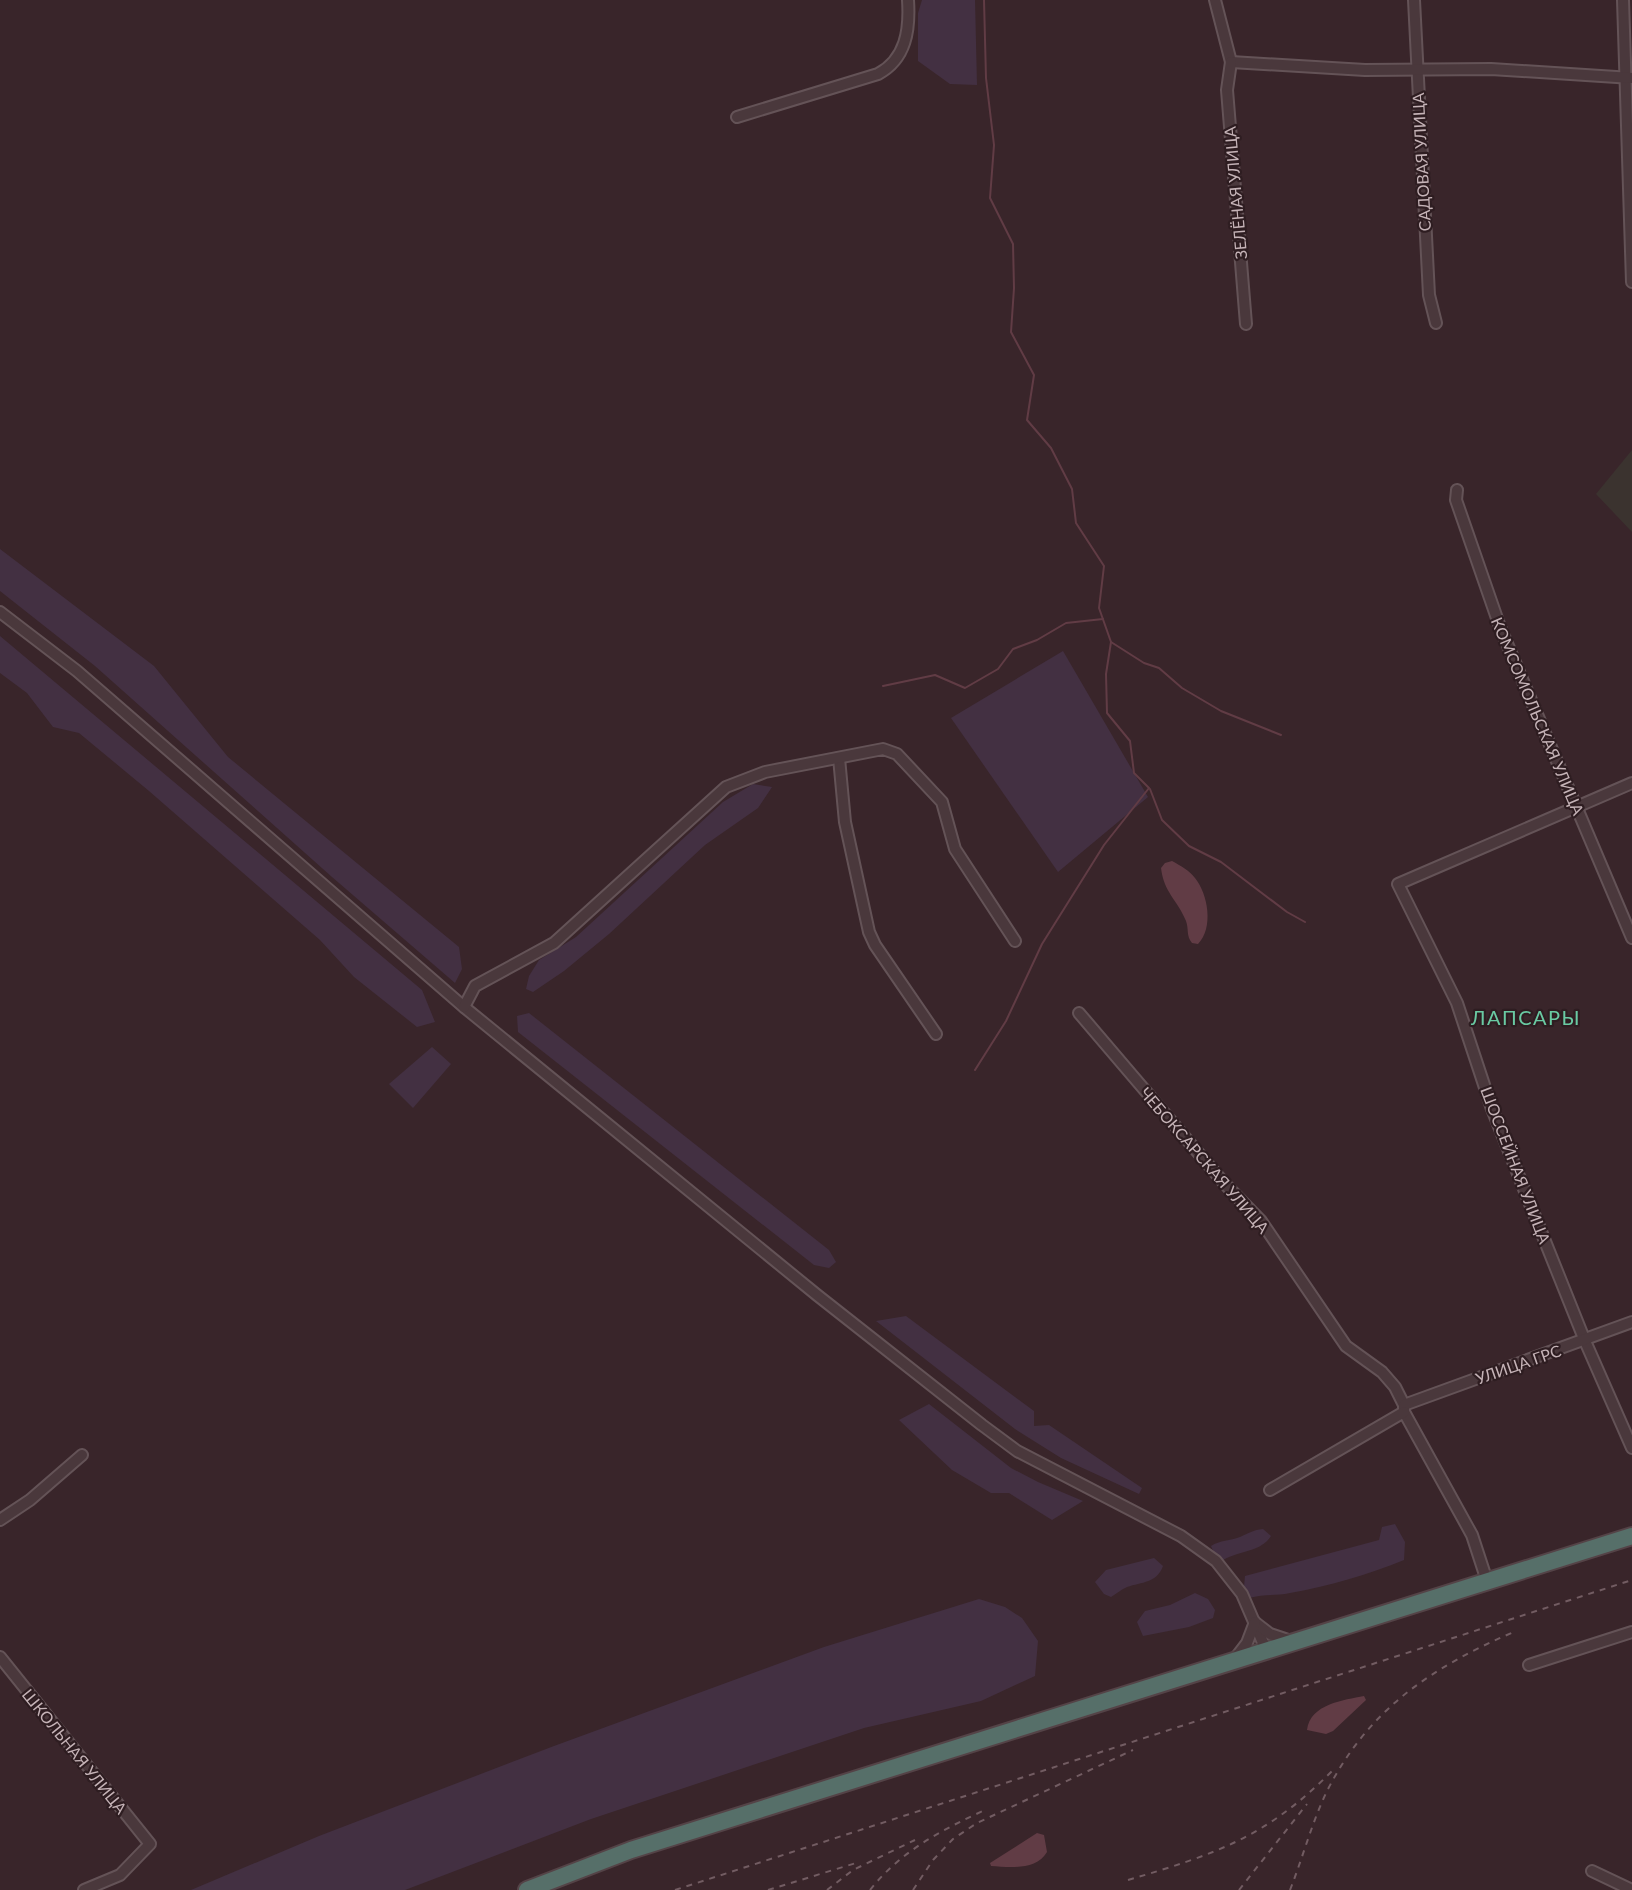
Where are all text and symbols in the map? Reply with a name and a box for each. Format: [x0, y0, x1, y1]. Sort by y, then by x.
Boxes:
street label: САДОВАЯ УЛИЦА [1408, 92, 1434, 232]
street label: ЗЕЛЁНАЯ УЛИЦА [1220, 126, 1250, 260]
street label: КОМСОМОЛЬСКАЯ УЛИЦА [1488, 614, 1588, 818]
district label: ЛАПСАРЫ [1470, 1005, 1581, 1029]
street label: ЧЕБОКСАРСКАЯ УЛИЦА [1136, 1083, 1274, 1237]
street label: ШОССЕЙНАЯ УЛИЦА [1477, 1084, 1555, 1246]
street label: УЛИЦА ГРС [1473, 1340, 1564, 1388]
street label: ШКОЛЬНАЯ УЛИЦА [19, 1685, 131, 1817]

